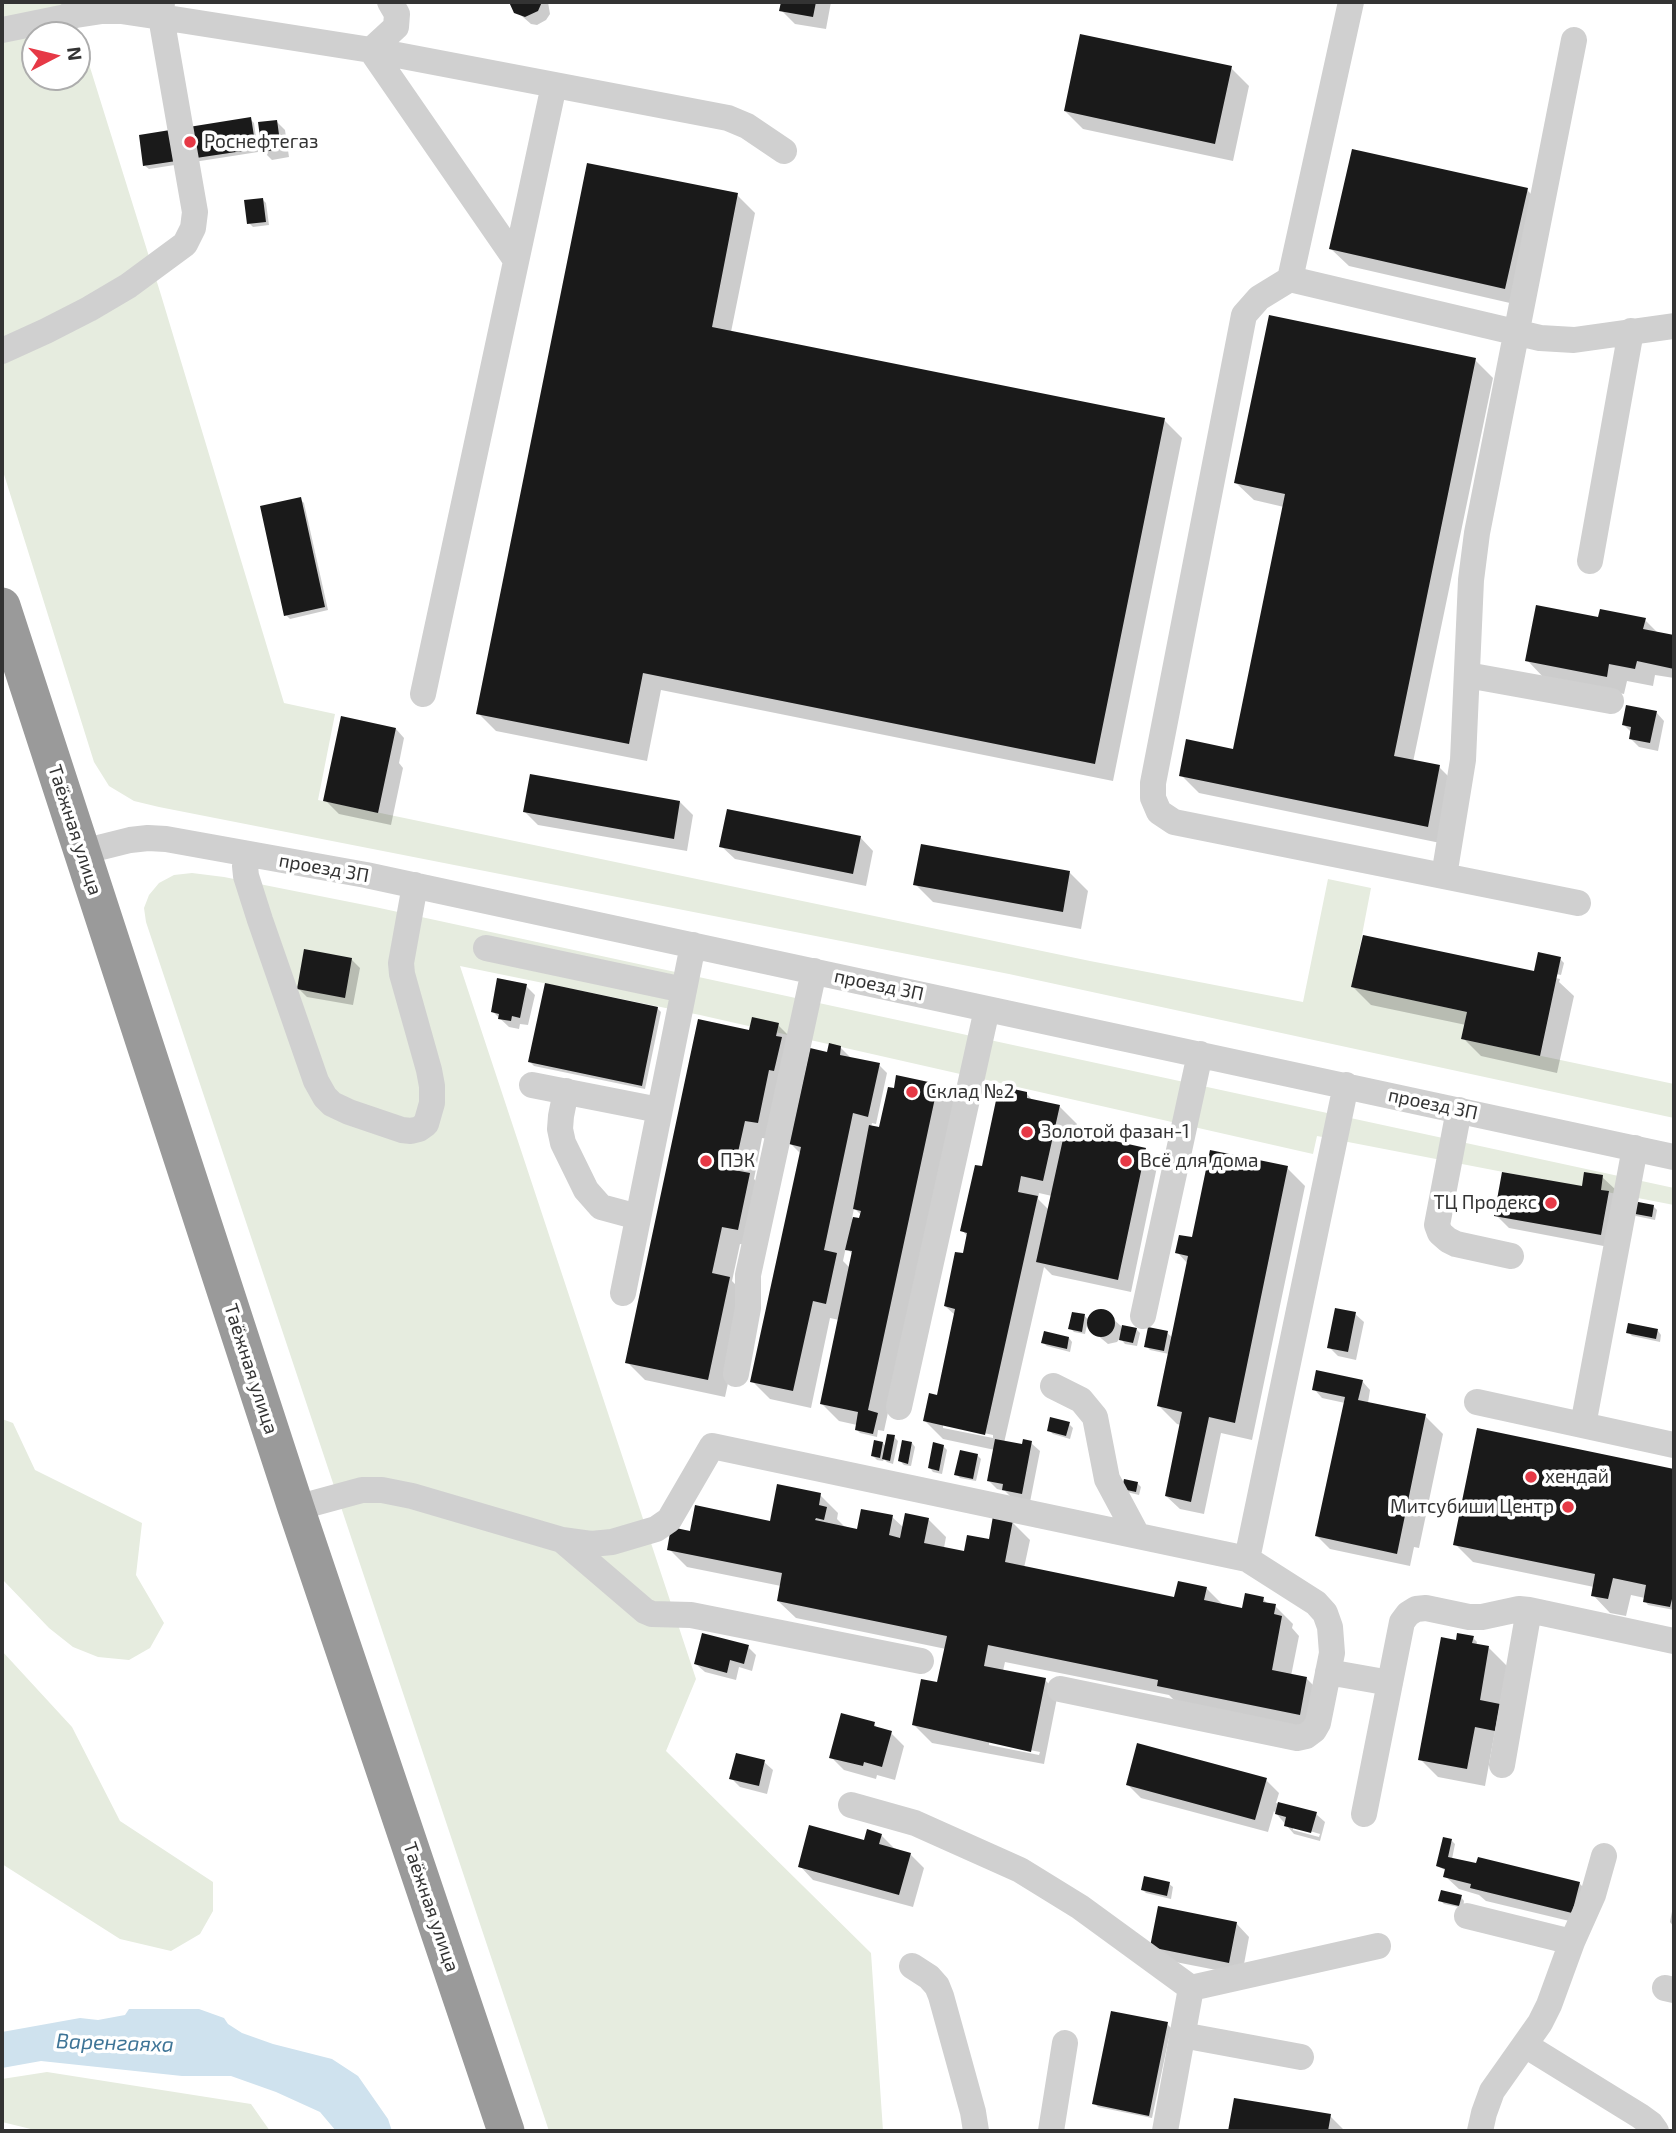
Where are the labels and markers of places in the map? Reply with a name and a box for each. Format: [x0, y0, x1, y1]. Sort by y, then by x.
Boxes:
place label: Роснефтегаз [204, 131, 318, 153]
marker: Роснефтегаз [182, 134, 198, 150]
place label: Склад №2 [926, 1081, 1015, 1103]
marker: Склад №2 [904, 1084, 920, 1100]
place label: Золотой фазан-1 [1041, 1121, 1190, 1143]
marker: Золотой фазан-1 [1019, 1124, 1035, 1140]
place label: ПЭК [720, 1150, 755, 1172]
place label: Всё для дома [1140, 1150, 1258, 1172]
marker: ПЭК [698, 1153, 714, 1169]
marker: Всё для дома [1118, 1153, 1134, 1169]
place label: ТЦ Продекс [1433, 1192, 1537, 1214]
marker: ТЦ Продекс [1543, 1195, 1559, 1211]
place label: хендай [1545, 1466, 1609, 1488]
marker: хендай [1523, 1469, 1539, 1485]
place label: Митсубиши Центр [1390, 1496, 1554, 1518]
marker: Митсубиши Центр [1560, 1499, 1576, 1515]

